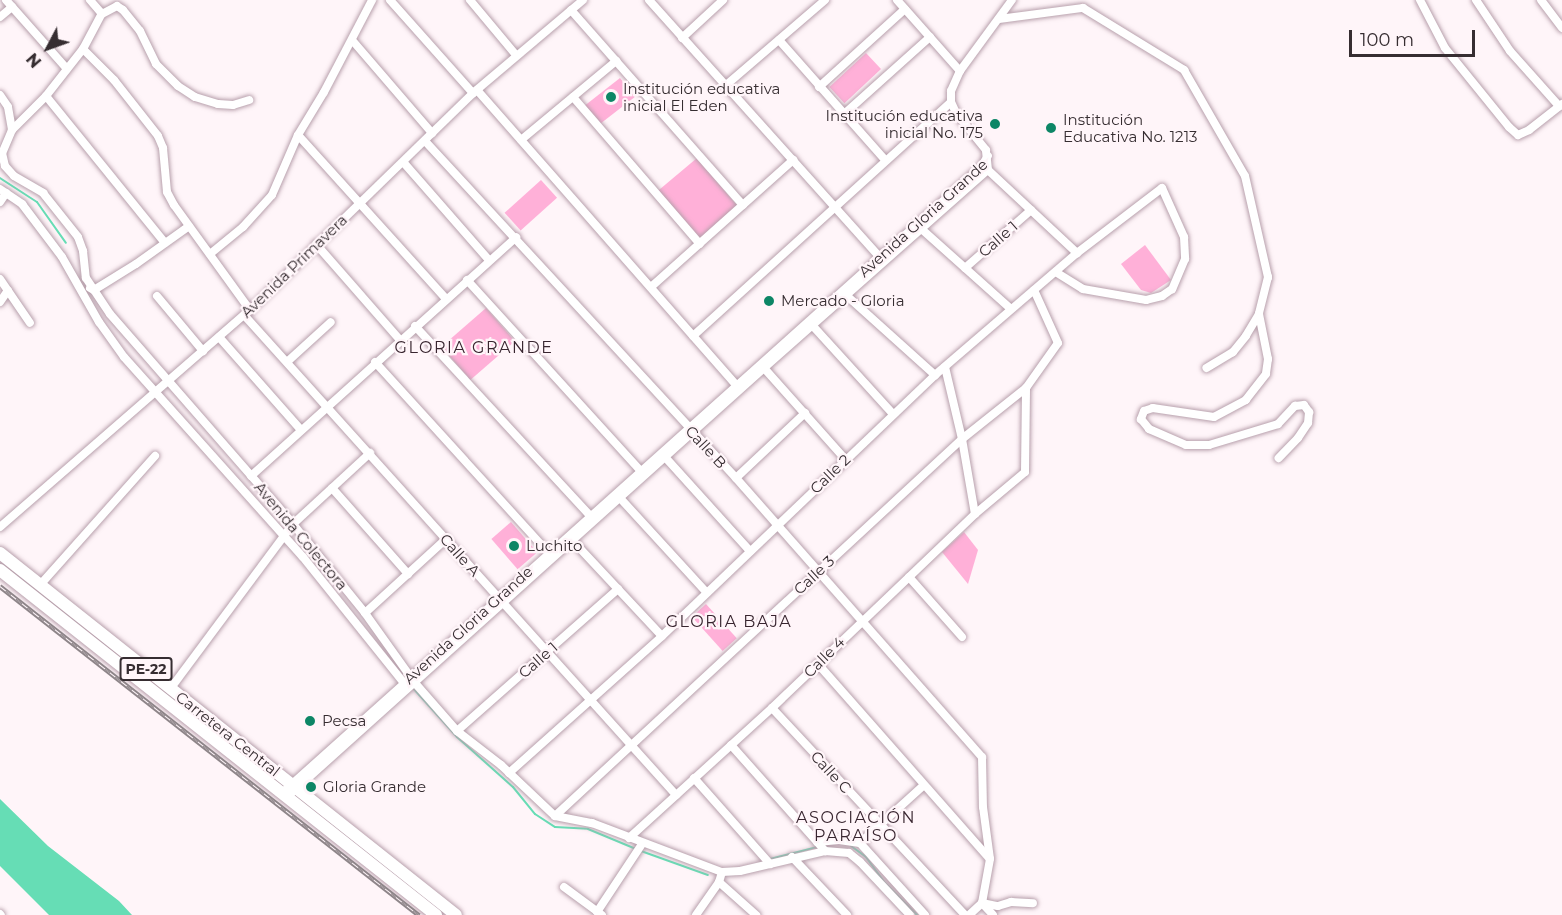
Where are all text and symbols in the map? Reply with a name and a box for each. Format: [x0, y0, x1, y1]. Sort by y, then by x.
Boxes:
north arrow [18, 18, 78, 78]
scale bar [1352, 18, 1478, 56]
text: 100 m [1360, 29, 1414, 51]
text: N [23, 49, 45, 71]
place label: Institución educativa inicial El Eden [623, 79, 780, 114]
marker: Institución educativa inicial El Eden [604, 90, 618, 104]
place label: Institución educativa inicial No. 175 [826, 106, 983, 141]
place label: Institución Educativa No. 1213 [1063, 110, 1198, 145]
marker: Institución educativa inicial No. 175 [988, 117, 1002, 131]
marker: Institución Educativa No. 1213 [1044, 121, 1058, 135]
street label: Avenida Gloria Grande [855, 155, 991, 281]
street label: Avenida Primavera [237, 211, 351, 321]
street label: Calle 1 [975, 217, 1021, 261]
place label: Mercado - Gloria [781, 292, 904, 310]
marker: Mercado - Gloria [762, 294, 776, 308]
district label: GLORIA GRANDE [395, 338, 553, 358]
street label: Calle B [682, 422, 730, 472]
street label: Calle 2 [806, 451, 854, 497]
street label: Avenida Colectora [251, 478, 351, 594]
street label: Calle A [436, 530, 484, 580]
place label: Luchito [526, 537, 582, 555]
marker: Luchito [507, 539, 521, 553]
street label: Calle 3 [790, 552, 838, 598]
street label: Avenida Gloria Grande [400, 562, 536, 688]
district label: GLORIA BAJA [666, 612, 792, 632]
street label: Calle 4 [800, 633, 848, 681]
street label: Calle 1 [515, 638, 561, 682]
road number: PE-22 [119, 658, 173, 680]
street label: Carretera Central [172, 688, 284, 780]
place label: Pecsa [322, 712, 366, 730]
marker: Pecsa [303, 714, 317, 728]
street label: Calle C [807, 747, 855, 797]
place label: Gloria Grande [323, 778, 426, 796]
marker: Gloria Grande [304, 780, 318, 794]
district label: ASOCIACIÓN PARAÍSO [796, 808, 916, 846]

